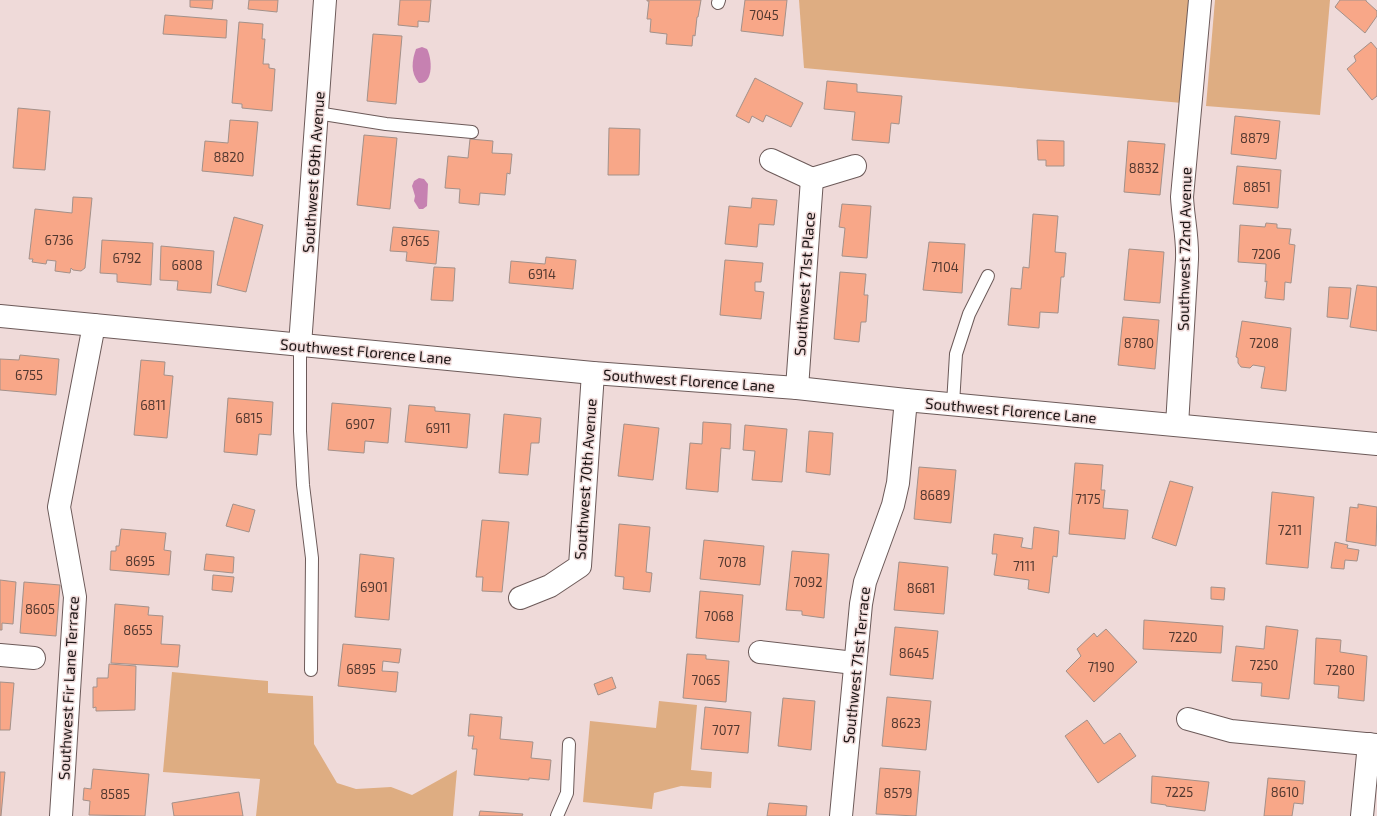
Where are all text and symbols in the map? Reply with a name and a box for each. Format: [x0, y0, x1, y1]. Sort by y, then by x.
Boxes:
house number: 7045 [749, 7, 779, 23]
street label: Southwest 69th Avenue [298, 91, 328, 253]
house number: 8879 [1240, 130, 1270, 146]
house number: 8820 [214, 149, 244, 165]
house number: 8832 [1129, 160, 1159, 176]
street label: Southwest 72nd Avenue [1174, 167, 1194, 331]
house number: 8851 [1243, 179, 1271, 195]
street label: Southwest 71st Place [790, 211, 818, 357]
house number: 6736 [45, 232, 73, 248]
house number: 8765 [401, 233, 430, 249]
house number: 7206 [1251, 246, 1281, 262]
house number: 6792 [113, 250, 141, 266]
house number: 6808 [171, 257, 203, 273]
house number: 7104 [931, 259, 959, 275]
house number: 6914 [528, 266, 556, 282]
street label: Southwest Florence Lane [280, 335, 452, 367]
house number: 8780 [1124, 335, 1154, 351]
house number: 7208 [1249, 335, 1279, 351]
street label: Southwest Florence Lane [603, 365, 775, 395]
house number: 6755 [15, 367, 43, 383]
street label: Southwest Florence Lane [925, 394, 1097, 426]
house number: 6811 [140, 397, 166, 413]
street label: Southwest 70th Avenue [570, 398, 600, 560]
house number: 6815 [235, 410, 263, 426]
house number: 6907 [345, 416, 375, 432]
house number: 6911 [425, 420, 451, 436]
house number: 8689 [920, 487, 950, 503]
house number: 7175 [1075, 491, 1101, 507]
house number: 7211 [1278, 522, 1302, 538]
house number: 8695 [125, 553, 155, 569]
house number: 7078 [717, 554, 747, 570]
house number: 7111 [1013, 558, 1035, 574]
house number: 7092 [793, 574, 823, 590]
house number: 6901 [360, 579, 388, 595]
house number: 8681 [907, 580, 935, 596]
street label: Southwest 71st Terrace [839, 586, 873, 744]
street label: Southwest Fir Lane Terrace [54, 596, 82, 780]
house number: 8605 [25, 601, 55, 617]
house number: 7068 [704, 608, 734, 624]
house number: 8655 [123, 622, 153, 638]
house number: 7220 [1168, 629, 1198, 645]
house number: 8645 [899, 645, 929, 661]
house number: 7250 [1250, 657, 1278, 673]
house number: 7190 [1087, 659, 1115, 675]
house number: 6895 [346, 661, 376, 677]
house number: 7280 [1325, 662, 1355, 678]
house number: 7065 [692, 672, 720, 688]
house number: 8623 [891, 715, 921, 731]
house number: 7077 [712, 722, 740, 738]
house number: 7225 [1165, 784, 1193, 800]
house number: 8610 [1271, 784, 1299, 800]
house number: 8579 [884, 785, 912, 801]
house number: 8585 [100, 786, 130, 802]

